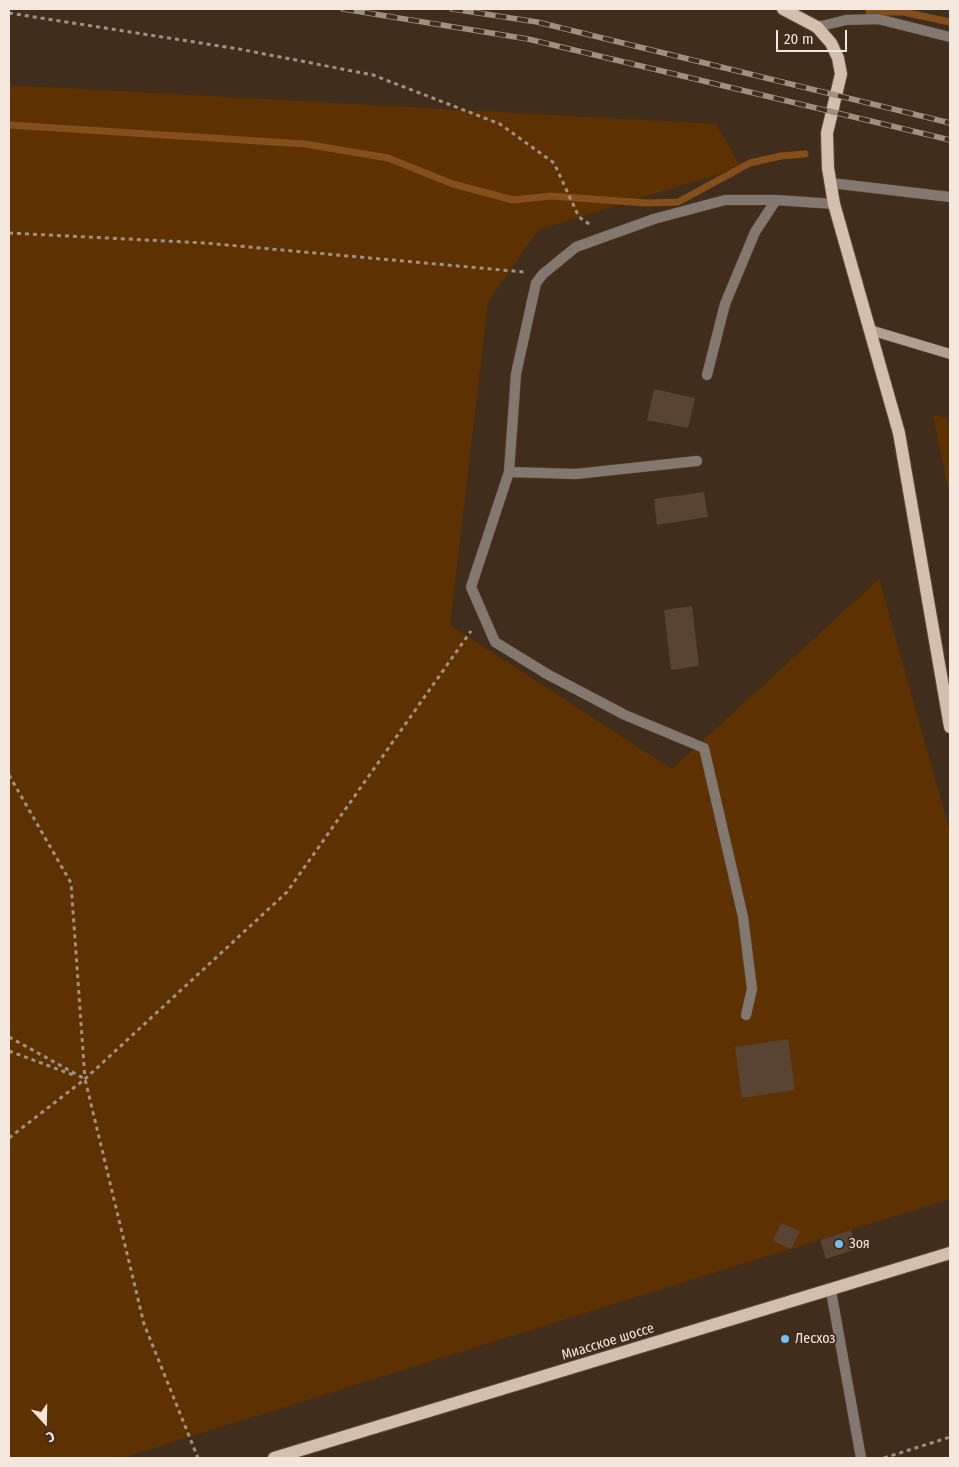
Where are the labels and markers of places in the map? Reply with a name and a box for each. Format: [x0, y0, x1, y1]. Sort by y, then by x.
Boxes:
place label: Зоя [849, 1236, 870, 1252]
marker: Зоя [833, 1238, 845, 1250]
place label: Лесхоз [795, 1331, 835, 1347]
marker: Лесхоз [779, 1333, 791, 1345]

